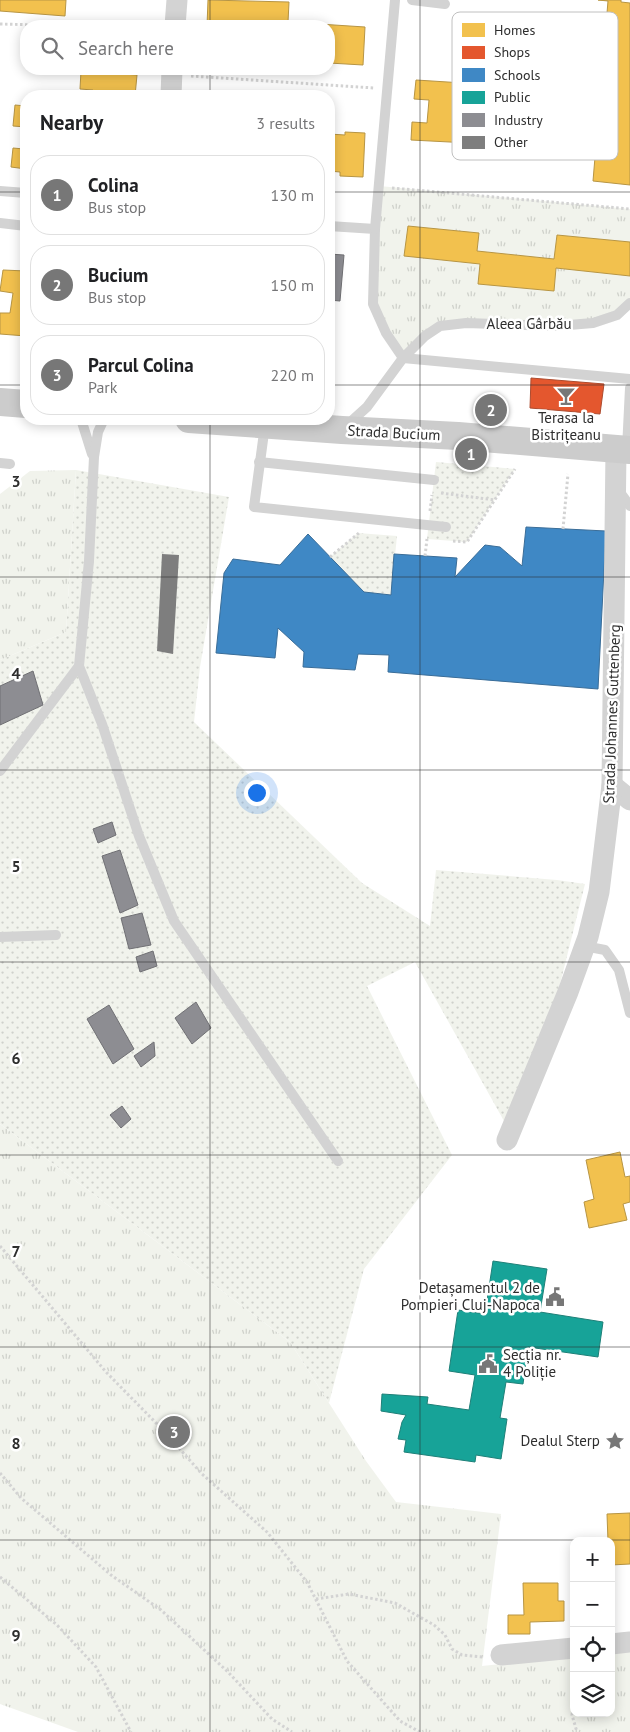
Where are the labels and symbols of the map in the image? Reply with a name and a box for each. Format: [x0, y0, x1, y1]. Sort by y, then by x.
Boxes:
legend [452, 12, 618, 160]
text: Homes [494, 21, 535, 39]
text: Shops [494, 43, 530, 61]
text: Schools [494, 66, 541, 84]
text: Public [494, 88, 531, 106]
text: Industry [494, 111, 543, 129]
text: Other [494, 133, 528, 151]
street label: Aleea Gârbău [486, 314, 572, 333]
bar icon: Terasa la Bistrițeanu [555, 385, 577, 407]
pin: 2 [475, 391, 507, 429]
place label: Terasa la Bistrițeanu [531, 408, 601, 444]
street label: Strada Bucium [347, 421, 441, 444]
pin: 1 [455, 435, 487, 473]
text: 3 [11, 471, 21, 491]
street label: Strada Johannes Guttenberg [599, 624, 624, 804]
text: 4 [11, 663, 21, 683]
your location [244, 780, 270, 806]
text: 5 [11, 856, 21, 876]
text: 6 [11, 1048, 21, 1068]
text: 7 [11, 1241, 21, 1261]
place label: Detașamentul 2 de Pompieri Cluj-Napoca [401, 1278, 540, 1314]
public building icon: Detașamentul 2 de Pompieri Cluj-Napoca [544, 1286, 566, 1308]
place label: Secția nr. 4 Poliție [503, 1345, 561, 1381]
public building icon: Secția nr. 4 Poliție [477, 1353, 499, 1375]
pin: 3 [158, 1413, 190, 1451]
place icon: Dealul Sterp [604, 1430, 626, 1452]
place label: Dealul Sterp [521, 1431, 600, 1450]
text: 8 [11, 1433, 21, 1453]
text: 9 [11, 1625, 21, 1645]

